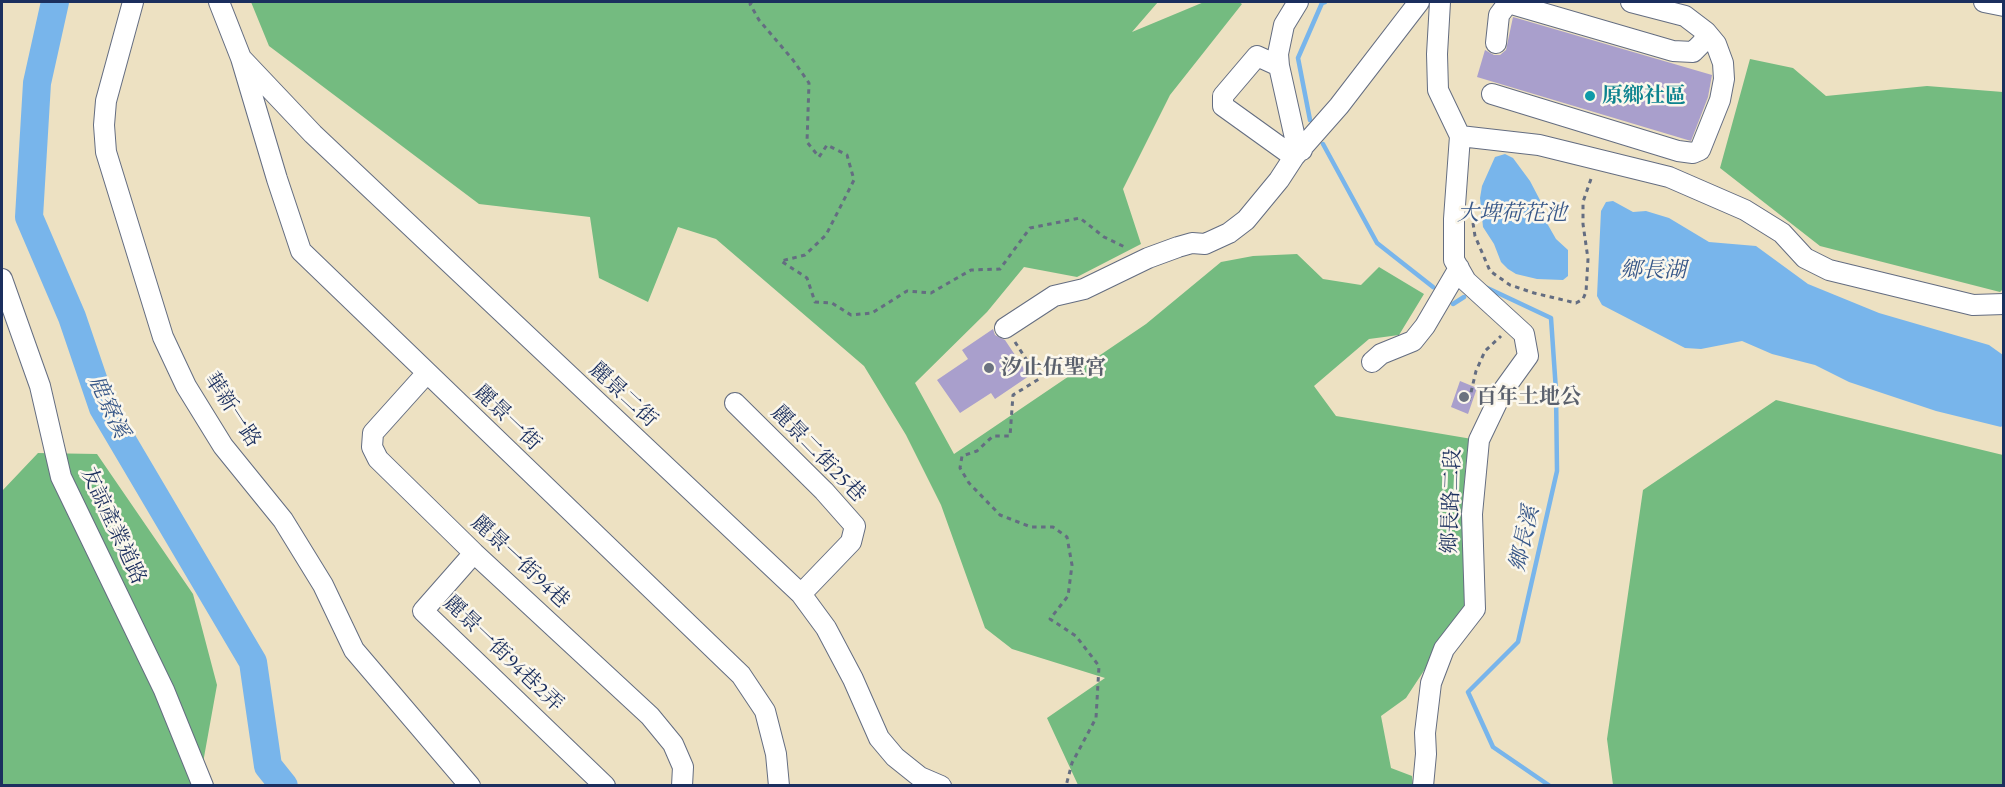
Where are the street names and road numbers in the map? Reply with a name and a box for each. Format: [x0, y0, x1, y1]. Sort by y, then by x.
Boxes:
street label: 麗景二街 [584, 357, 662, 433]
street label: 華新一路 [199, 368, 265, 452]
street label: 麗景一街 [468, 380, 546, 456]
street label: 麗景二街25巷 [765, 400, 871, 508]
street label: 鄉長路二段 [1438, 448, 1466, 554]
street label: 友諒產業道路 [75, 464, 151, 588]
street label: 麗景一街94巷 [466, 510, 574, 614]
street label: 麗景一街94巷2弄 [438, 591, 568, 717]

